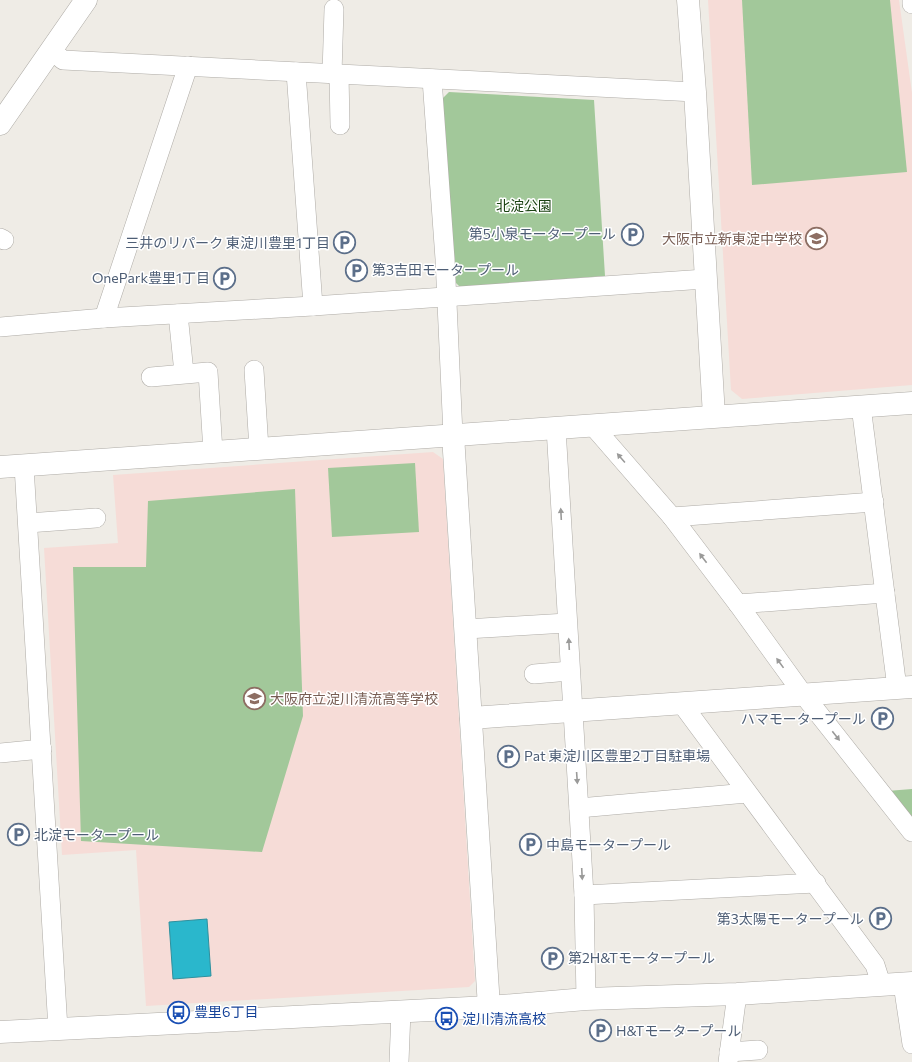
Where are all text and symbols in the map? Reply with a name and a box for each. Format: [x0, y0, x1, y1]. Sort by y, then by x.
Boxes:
park label: 北淀公園 [496, 197, 552, 214]
parking icon: 第5小泉モータープール [619, 221, 645, 247]
place label: 第5小泉モータープール [469, 225, 616, 242]
school or university icon: 大阪市立新東淀中学校 [804, 226, 830, 252]
parking icon: 三井のリパーク 東淀川豊里1丁目 [332, 230, 358, 256]
place label: 大阪市立新東淀中学校 [662, 230, 802, 247]
place label: 三井のリパーク 東淀川豊里1丁目 [125, 234, 330, 251]
parking icon: 第3吉田モータープール [344, 257, 370, 283]
place label: 第3吉田モータープール [372, 261, 519, 278]
parking icon: OnePark豊里1丁目 [212, 265, 238, 291]
place label: OnePark豊里1丁目 [92, 269, 210, 286]
one-way arrow [616, 453, 625, 463]
one-way arrow [557, 508, 564, 520]
one-way arrow [699, 553, 707, 564]
one-way arrow [565, 638, 572, 650]
one-way arrow [776, 657, 785, 668]
school or university icon: 大阪府立淀川清流高等学校 [242, 686, 268, 712]
place label: 大阪府立淀川清流高等学校 [270, 690, 438, 707]
parking icon: ハマモータープール [869, 706, 895, 732]
place label: ハマモータープール [741, 710, 866, 727]
one-way arrow [832, 730, 840, 741]
parking icon: Pat 東淀川区豊里2丁目駐車場 [496, 743, 522, 769]
place label: Pat 東淀川区豊里2丁目駐車場 [524, 747, 710, 764]
one-way arrow [573, 772, 580, 784]
parking icon: 北淀モータープール [5, 822, 31, 848]
place label: 北淀モータープール [34, 826, 159, 843]
parking icon: 中島モータープール [518, 832, 544, 858]
place label: 中島モータープール [546, 836, 671, 853]
one-way arrow [579, 868, 586, 880]
parking icon: 第3太陽モータープール [867, 906, 893, 932]
place label: 第3太陽モータープール [717, 910, 864, 927]
parking icon: 第2H&Tモータープール [540, 945, 566, 971]
place label: 第2H&Tモータープール [568, 949, 715, 966]
bus stop icon: 豊里6丁目 [165, 999, 191, 1025]
place label: 豊里6丁目 [194, 1003, 259, 1020]
bus stop icon: 淀川清流高校 [433, 1006, 459, 1032]
place label: 淀川清流高校 [462, 1010, 546, 1027]
parking icon: H&Tモータープール [588, 1018, 614, 1044]
place label: H&Tモータープール [616, 1022, 741, 1039]

